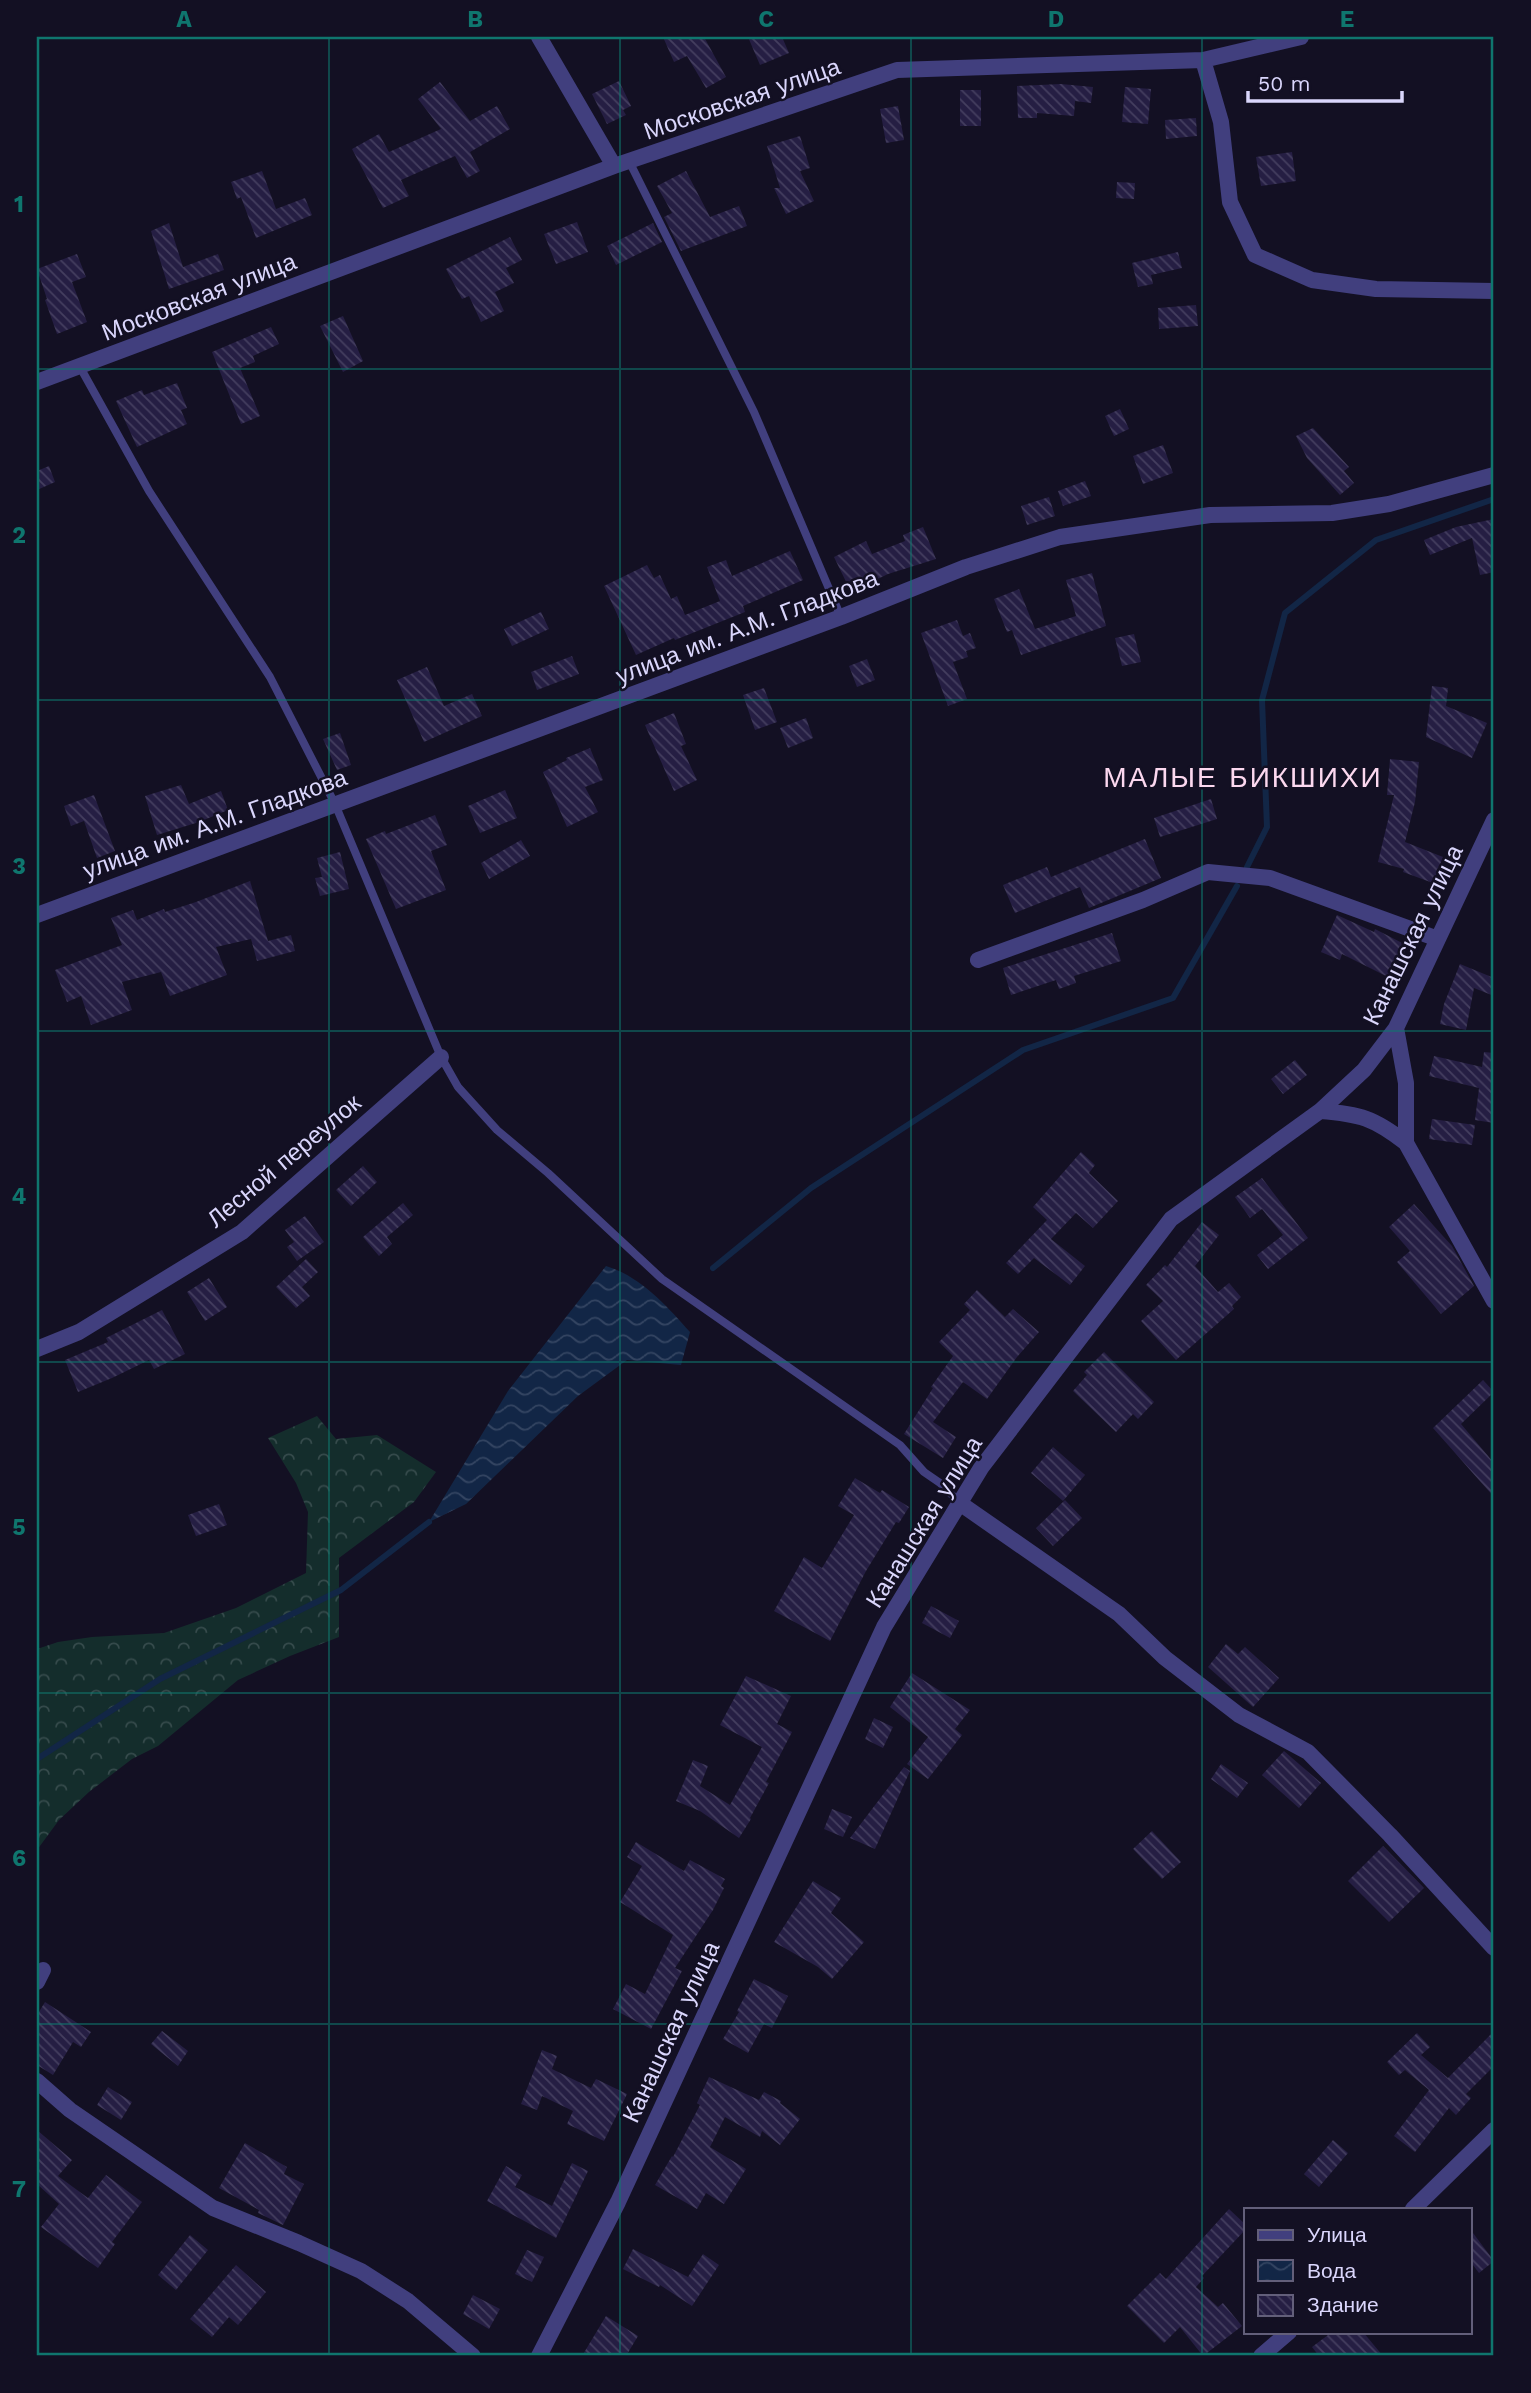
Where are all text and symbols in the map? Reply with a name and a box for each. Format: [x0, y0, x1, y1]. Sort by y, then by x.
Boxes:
text: A [176, 6, 192, 33]
text: B [467, 6, 483, 33]
text: C [758, 6, 774, 33]
text: D [1048, 6, 1064, 33]
text: E [1340, 6, 1354, 33]
street label: Московская улица [640, 52, 844, 146]
scale bar [1248, 60, 1402, 104]
text: 50 m [1258, 71, 1310, 96]
text: 1 [14, 191, 24, 218]
street label: Московская улица [98, 247, 301, 347]
text: 2 [12, 522, 26, 549]
street label: улица им. А.М. Гладкова [612, 564, 883, 690]
district label: МАЛЫЕ БИКШИХИ [1103, 761, 1383, 794]
street label: улица им. А.М. Гладкова [79, 763, 351, 885]
street label: Канашская улица [1357, 840, 1469, 1030]
text: 3 [12, 853, 26, 880]
street label: Лесной переулок [202, 1088, 367, 1233]
text: 4 [12, 1183, 27, 1210]
street label: Канашская улица [860, 1431, 988, 1613]
text: 5 [12, 1514, 26, 1541]
text: 6 [12, 1845, 26, 1872]
street label: Канашская улица [617, 1936, 726, 2127]
text: 7 [12, 2176, 26, 2203]
legend [1244, 2208, 1472, 2334]
text: Улица [1307, 2222, 1367, 2247]
text: Вода [1307, 2258, 1356, 2283]
text: Здание [1307, 2292, 1379, 2317]

